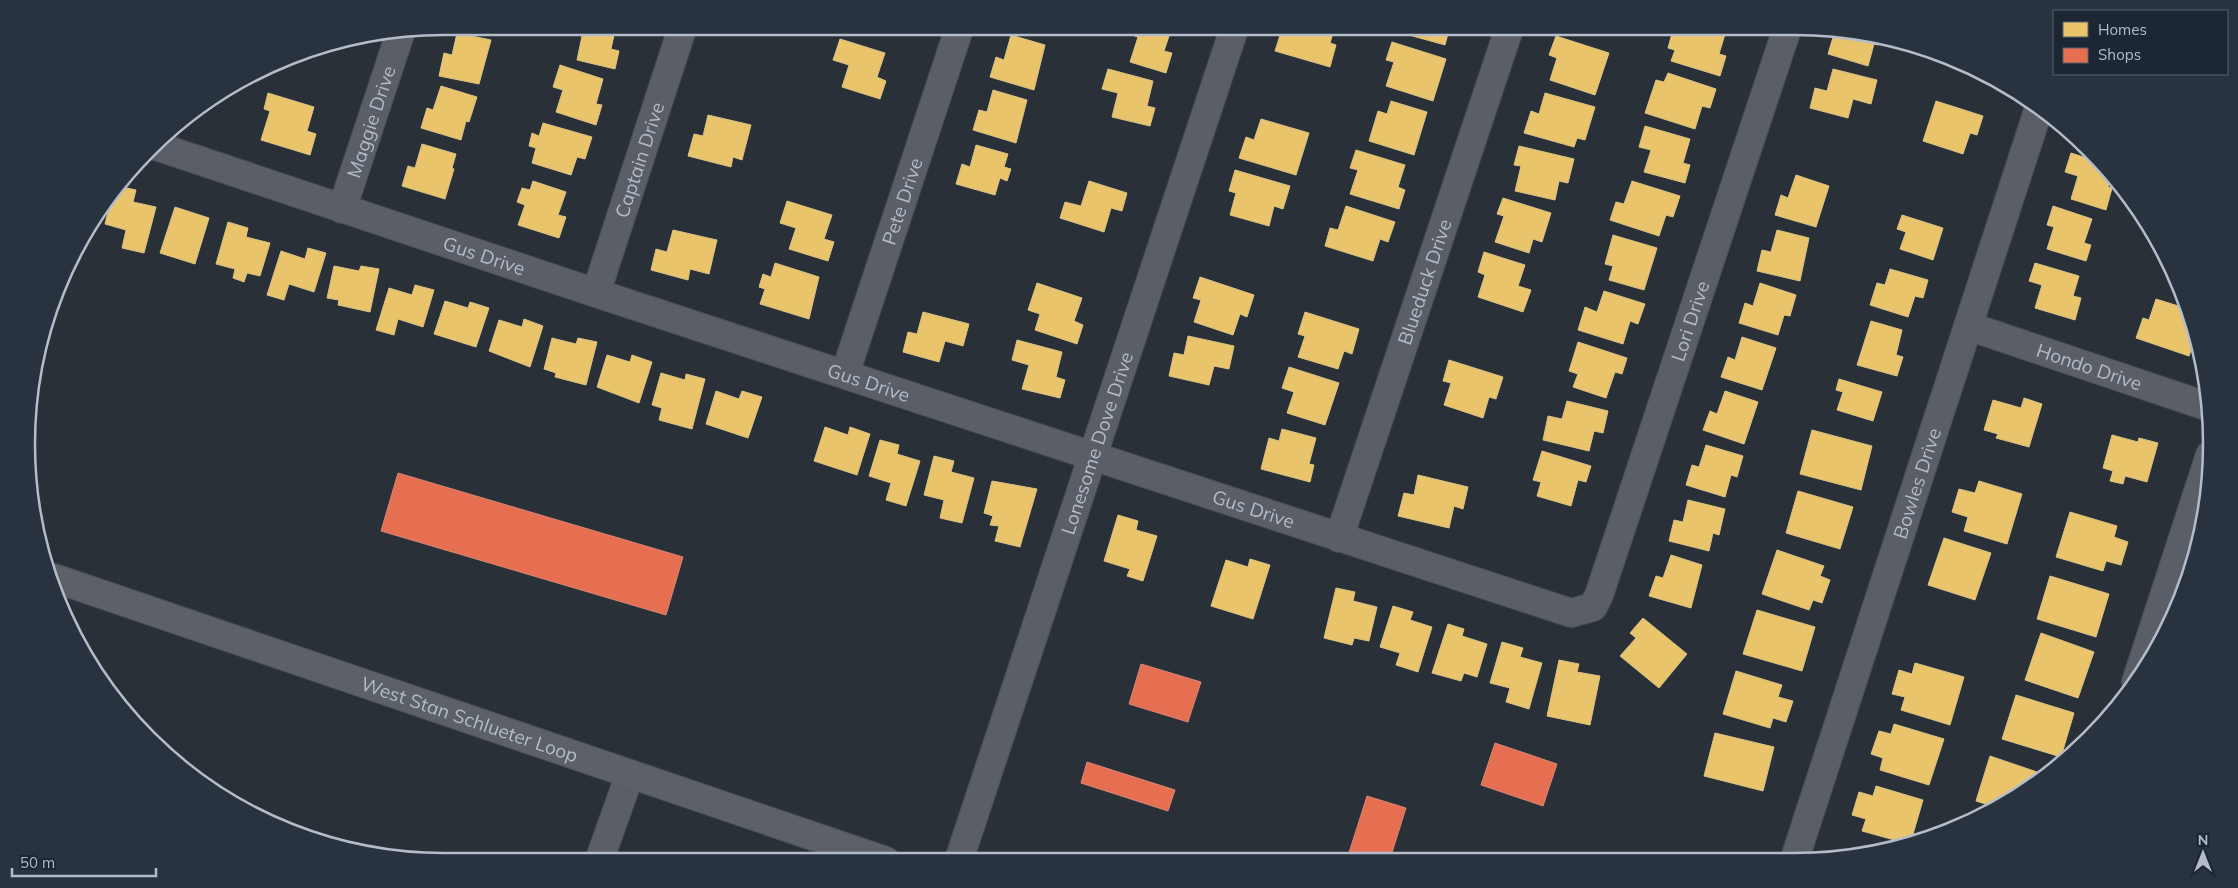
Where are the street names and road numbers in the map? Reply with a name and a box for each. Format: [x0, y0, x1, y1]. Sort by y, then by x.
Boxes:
street label: Maggie Drive [341, 63, 401, 181]
street label: Captain Drive [609, 99, 669, 221]
street label: Pete Drive [877, 155, 928, 248]
street label: Blueduck Drive [1392, 216, 1457, 348]
street label: Gus Drive [440, 231, 528, 281]
street label: Lori Drive [1665, 278, 1715, 364]
street label: Hondo Drive [2033, 338, 2145, 396]
street label: Lonesome Dove Drive [1056, 349, 1138, 538]
street label: Gus Drive [825, 358, 913, 407]
street label: Bowles Drive [1888, 425, 1946, 542]
street label: Gus Drive [1209, 484, 1298, 534]
street label: West Stan Schlueter Loop [358, 671, 581, 767]

